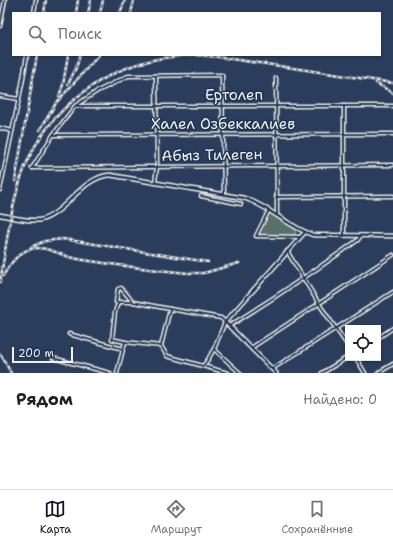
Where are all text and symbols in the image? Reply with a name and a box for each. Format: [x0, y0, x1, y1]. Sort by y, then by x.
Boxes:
search box [12, 12, 381, 56]
icon: search [26, 23, 48, 45]
text: Поиск [58, 24, 102, 44]
street label: Ертолеп [205, 85, 263, 105]
street label: Халел Озбеккалиев [151, 114, 295, 134]
street label: Абыз Тилеген [161, 144, 263, 166]
map controls [345, 325, 381, 361]
button: locate [345, 325, 381, 361]
scale bar [12, 345, 73, 364]
text: 200 m [18, 346, 54, 361]
text: Рядом [16, 388, 73, 410]
text: Найдено: 0 [303, 391, 377, 408]
tab: Карта [40, 498, 71, 537]
tab: Маршрут [151, 498, 202, 537]
tab: Сохранённые [281, 498, 353, 537]

